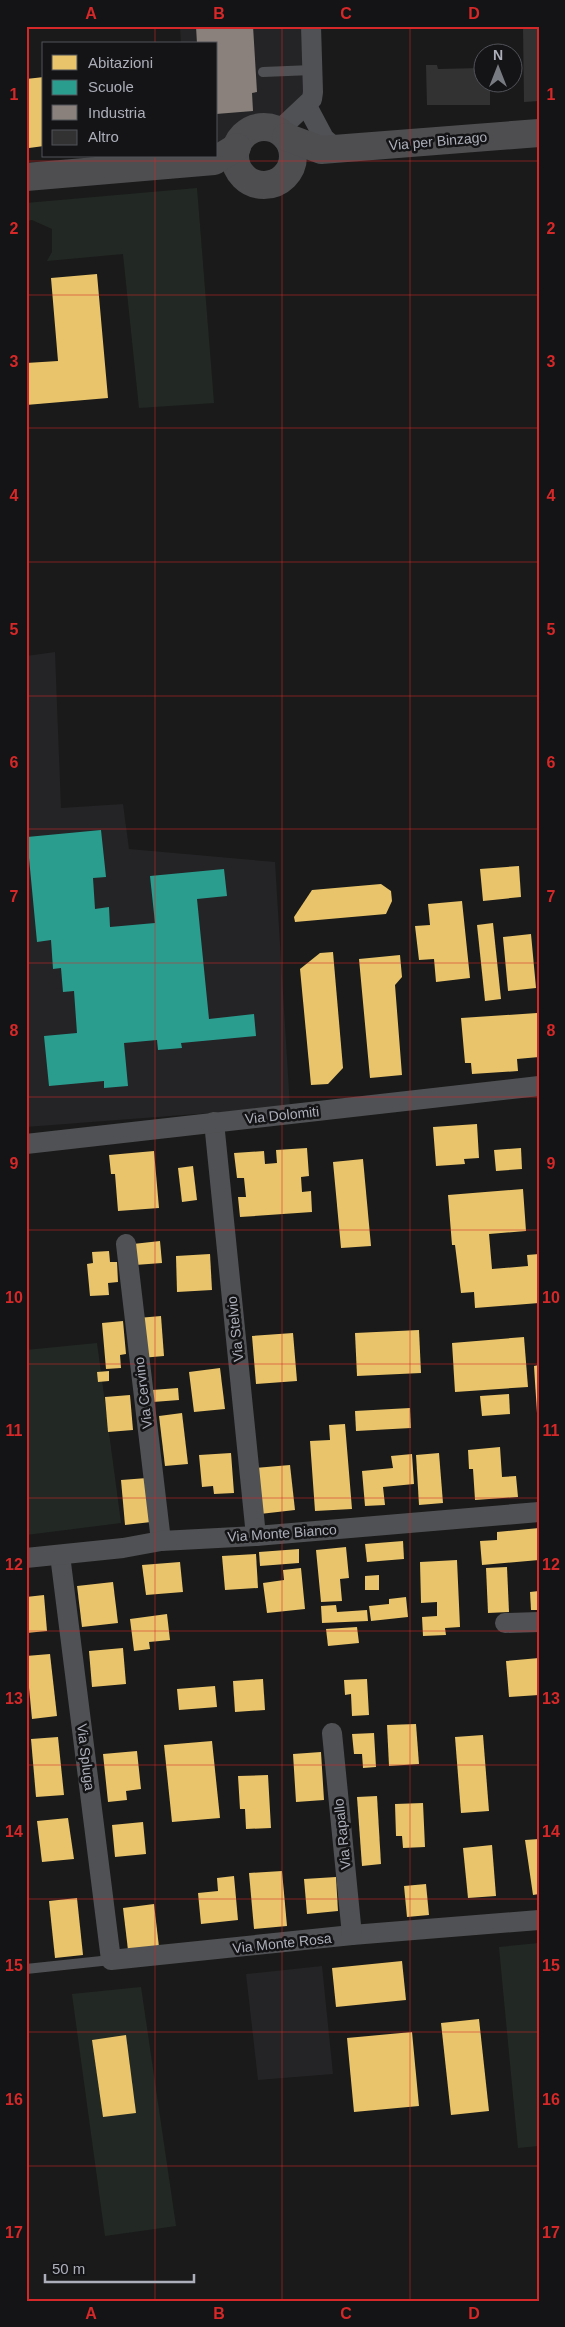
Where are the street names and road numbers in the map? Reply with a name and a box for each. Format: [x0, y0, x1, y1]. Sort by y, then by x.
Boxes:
street label: Via per Binzago [388, 129, 488, 153]
street label: Via Dolomiti [244, 1103, 320, 1127]
street label: Via Stelvio [224, 1295, 246, 1363]
street label: Via Cervino [131, 1356, 155, 1430]
street label: Via Monte Bianco [227, 1521, 337, 1545]
street label: Via Spluga [74, 1723, 98, 1792]
street label: Via Rapallo [330, 1797, 354, 1870]
street label: Via Monte Rosa [232, 1930, 332, 1956]

